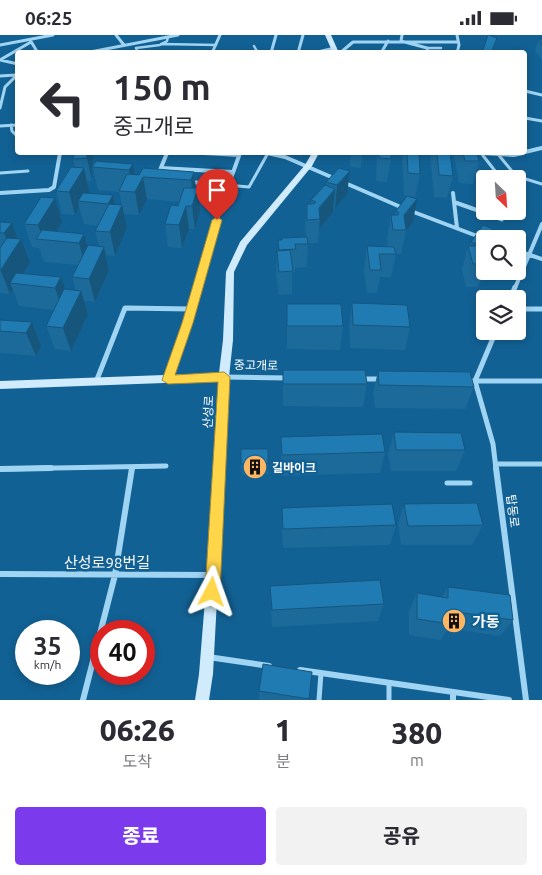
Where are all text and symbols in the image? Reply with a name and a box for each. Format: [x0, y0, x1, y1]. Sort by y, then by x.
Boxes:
text: 06:25 [25, 7, 73, 29]
text: 150 m [113, 67, 211, 107]
icon: left [30, 70, 95, 135]
text: 중고개로 [113, 113, 194, 138]
pin [196, 169, 238, 220]
north arrow [476, 170, 526, 220]
map controls [476, 170, 526, 340]
icon: arrive [203, 176, 231, 204]
button: search [476, 230, 526, 280]
button: layers [476, 290, 526, 340]
street label: 중고개로 [234, 358, 278, 372]
street label: 산성로 [201, 395, 215, 429]
building icon: 길바이크 [242, 454, 268, 480]
place label: 길바이크 [272, 461, 316, 474]
street label: 탑동로 [505, 494, 521, 528]
street label: 산성로98번길 [64, 554, 150, 571]
position arrow [185, 565, 237, 617]
building icon: 가동 [441, 608, 467, 634]
place label: 가동 [472, 613, 500, 630]
speed limit sign: 40 [90, 620, 155, 685]
text: 35 [33, 632, 62, 660]
text: km/h [34, 658, 61, 671]
text: 06:26 [100, 713, 175, 747]
text: 1 [275, 713, 292, 747]
text: 380 [391, 716, 442, 750]
text: m [410, 751, 424, 769]
text: 도착 [123, 752, 152, 770]
text: 분 [276, 752, 291, 770]
button: 종료 [15, 807, 266, 865]
button: 공유 [276, 807, 527, 865]

